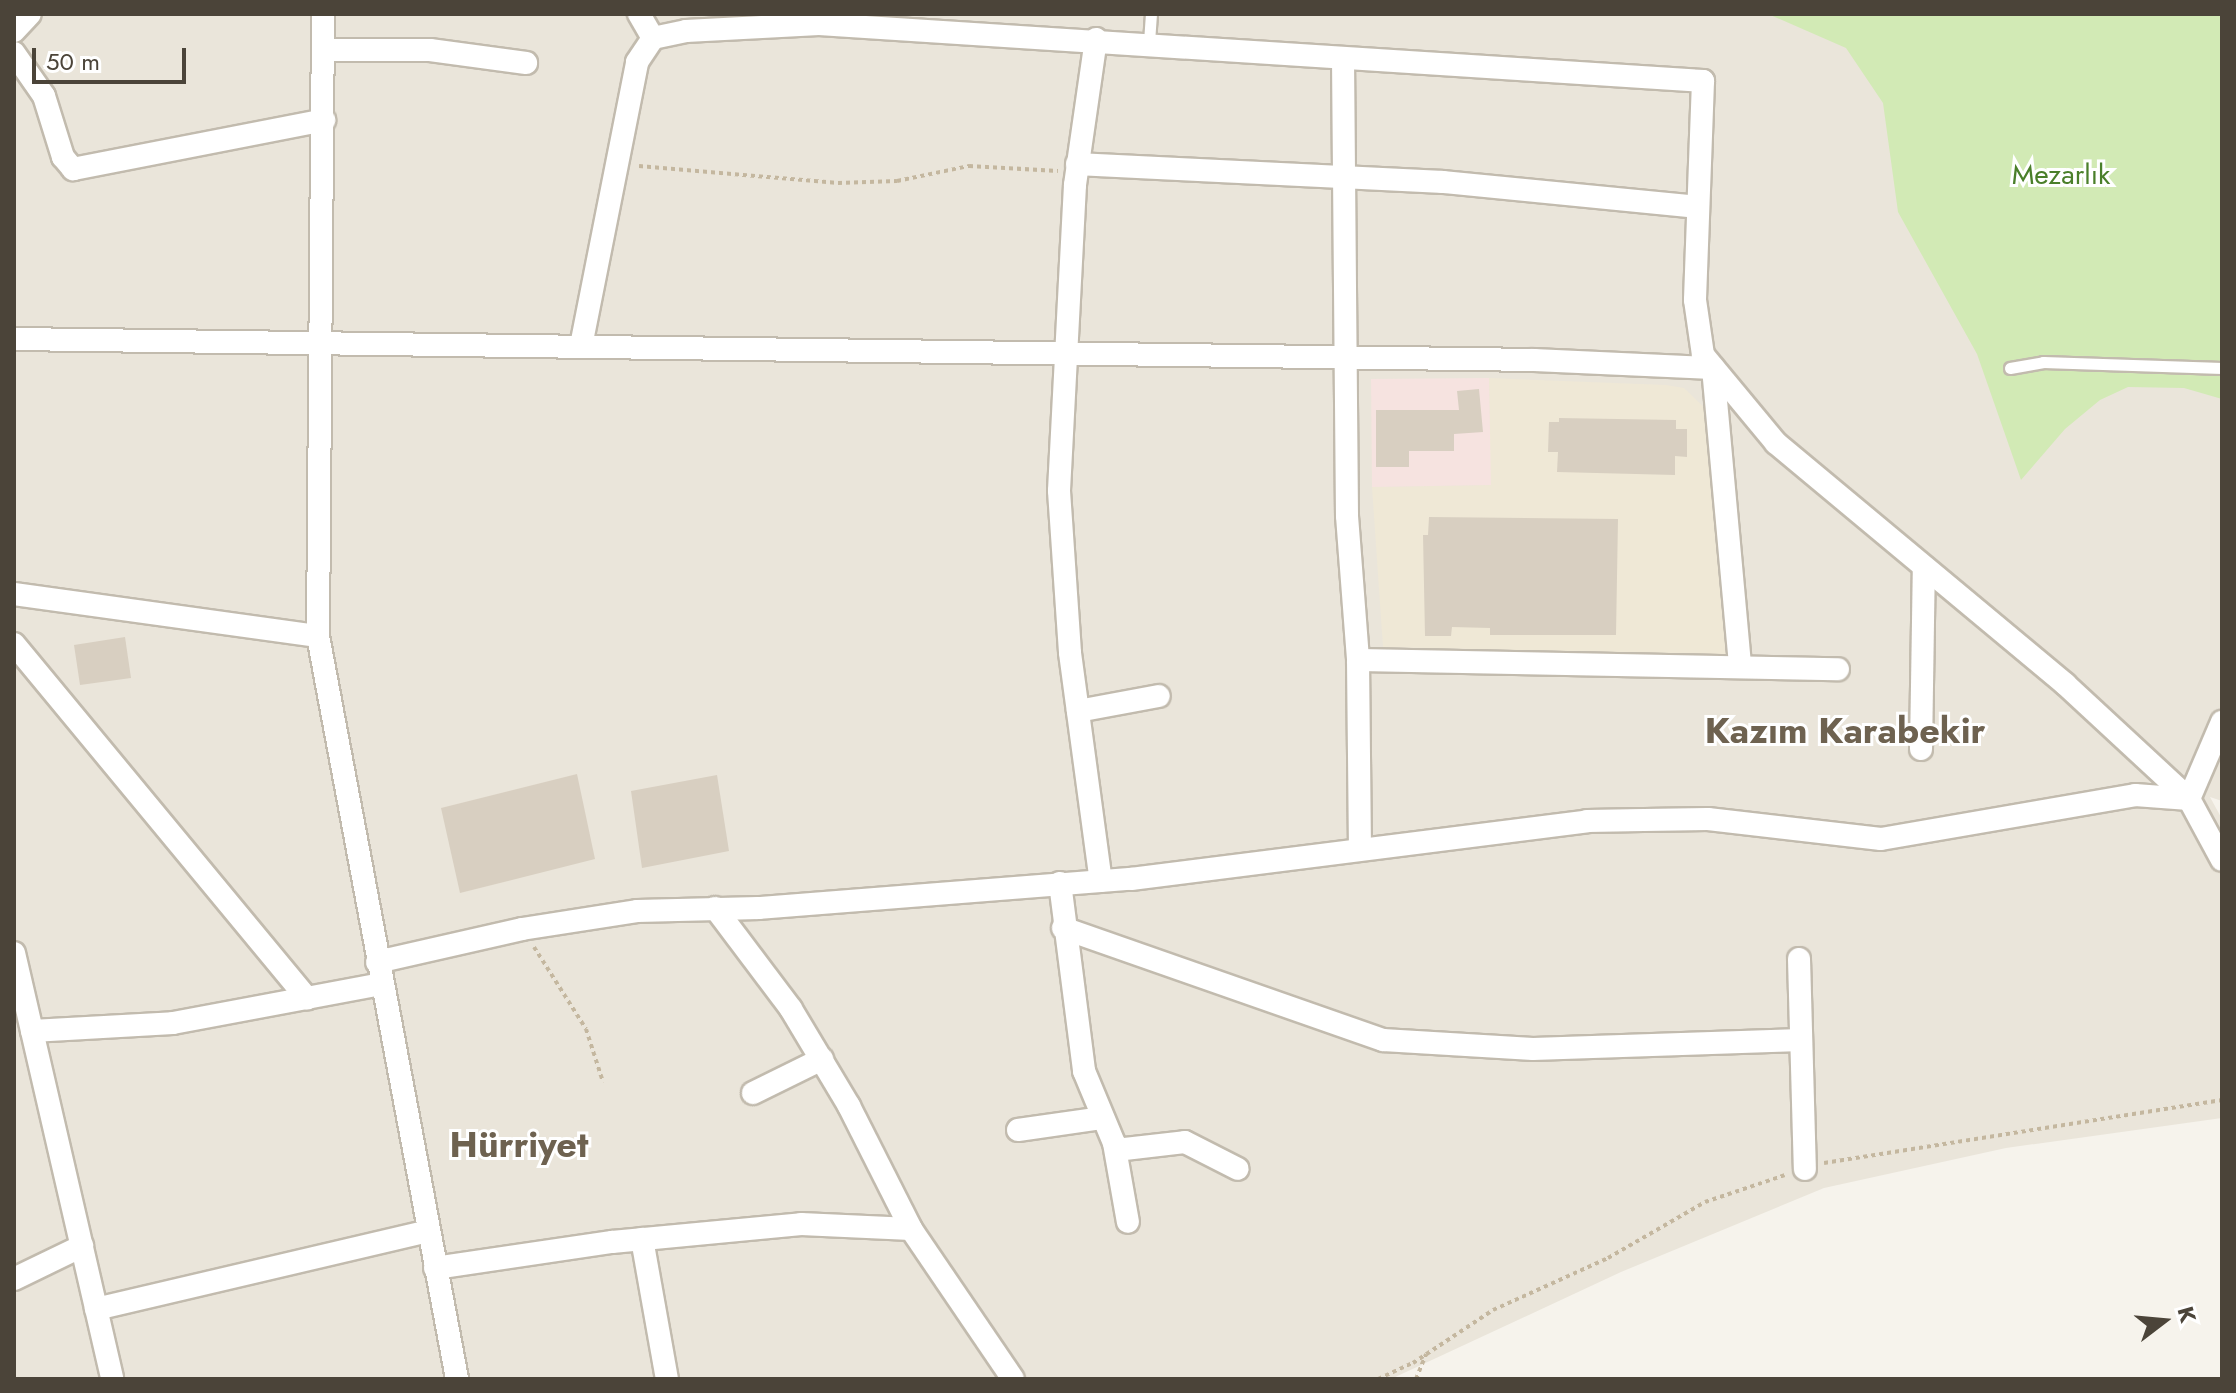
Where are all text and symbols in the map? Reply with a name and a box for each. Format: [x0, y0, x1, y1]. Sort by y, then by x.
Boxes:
scale bar [36, 32, 190, 82]
text: 50 m [46, 44, 100, 79]
park label: Mezarlık [2012, 158, 2110, 192]
district label: Kazım Karabekir [1705, 709, 1985, 753]
district label: Hürriyet [450, 1123, 588, 1167]
north arrow [2124, 1281, 2204, 1361]
text: K [2170, 1303, 2205, 1326]

